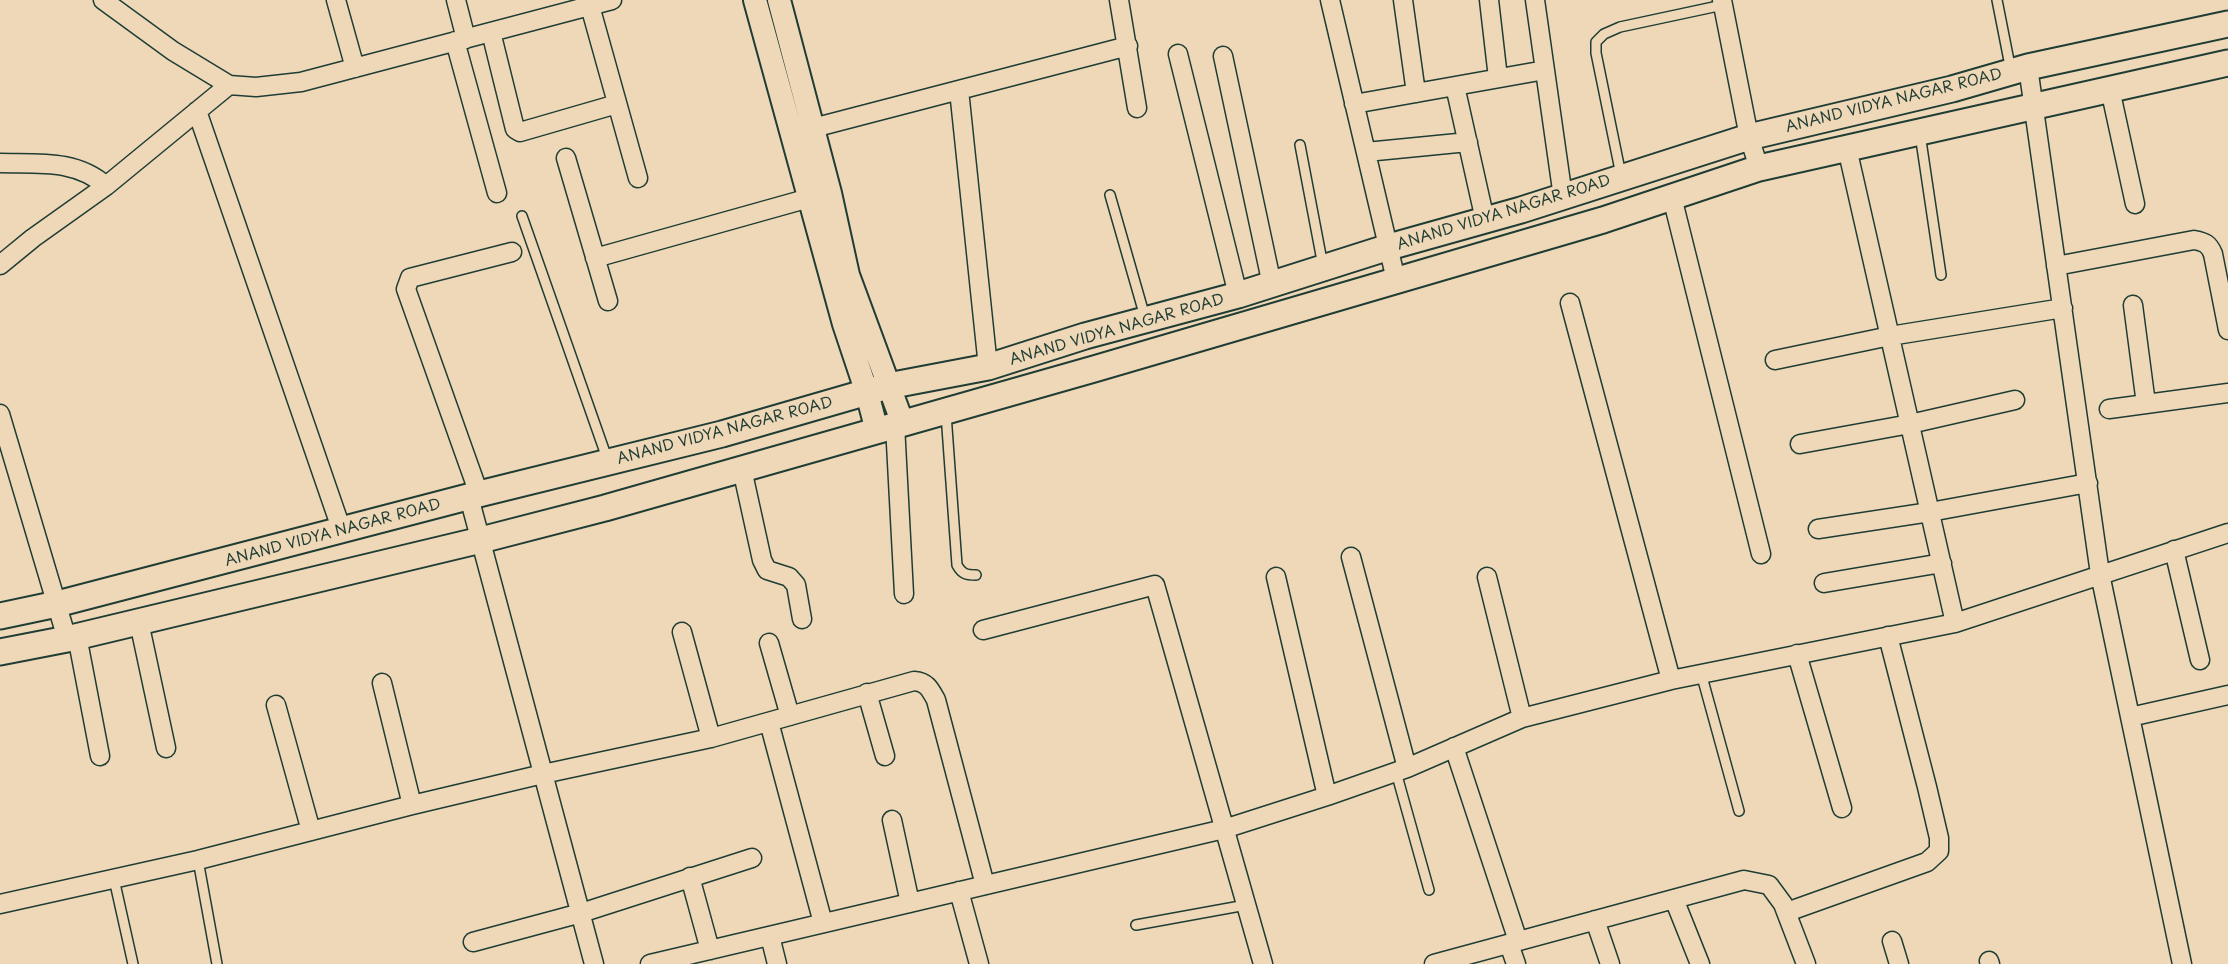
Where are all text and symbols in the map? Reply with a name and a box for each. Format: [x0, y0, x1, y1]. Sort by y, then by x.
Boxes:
street label: ANAND VIDYA NAGAR ROAD [1784, 65, 2004, 137]
street label: ANAND VIDYA NAGAR ROAD [1395, 172, 1613, 254]
street label: ANAND VIDYA NAGAR ROAD [1008, 291, 1226, 369]
street label: ANAND VIDYA NAGAR ROAD [615, 394, 835, 468]
street label: ANAND VIDYA NAGAR ROAD [223, 496, 443, 570]

